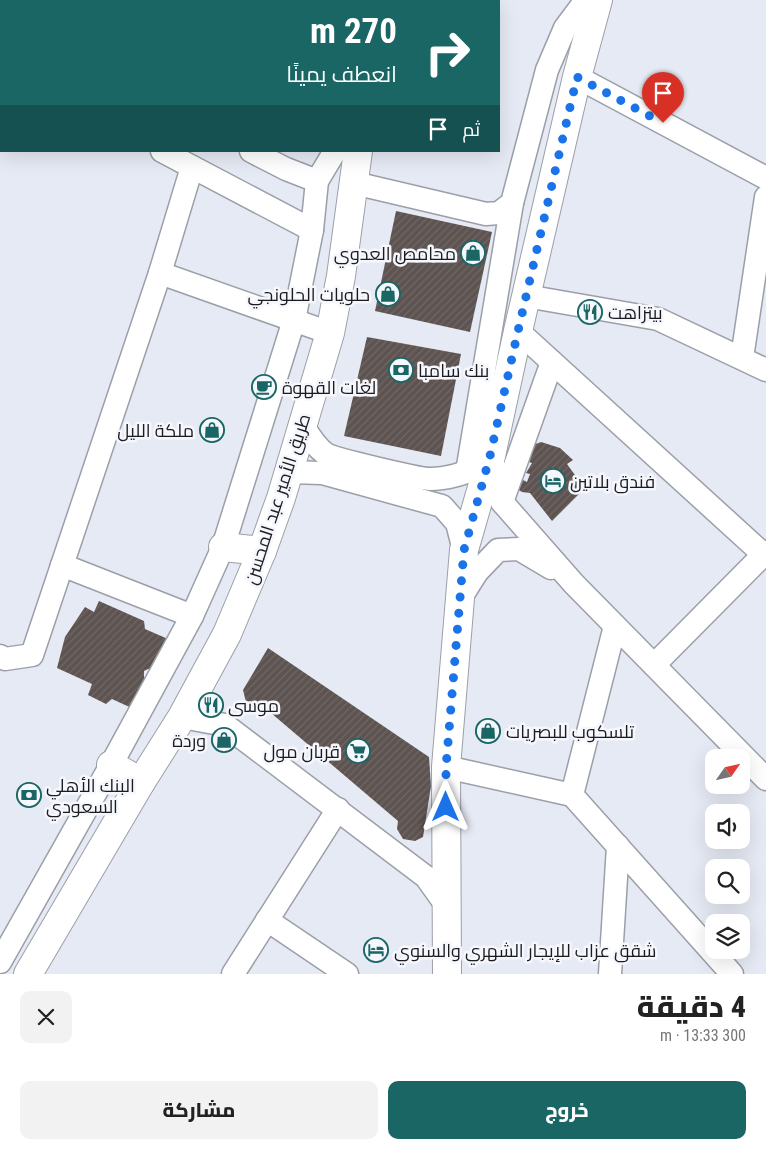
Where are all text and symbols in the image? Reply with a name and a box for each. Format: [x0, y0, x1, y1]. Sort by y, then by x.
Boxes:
text: 270 m [310, 11, 397, 52]
icon: right [415, 20, 480, 85]
text: انعطف يمينًا [286, 62, 397, 87]
pin [642, 72, 684, 123]
icon: arrive [649, 79, 677, 107]
icon: arrive [424, 115, 452, 143]
text: ثم [462, 118, 480, 141]
shop icon: محامص العدوي [460, 240, 486, 266]
place label: محامص العدوي [334, 243, 456, 268]
shop icon: حلويات الحلونجي [375, 281, 401, 307]
place label: حلويات الحلونجي [247, 284, 370, 309]
restaurant icon: بيتزاهت [577, 299, 603, 325]
place label: بيتزاهت [608, 302, 663, 324]
bank icon: بنك سامبا [388, 357, 414, 383]
place label: بنك سامبا [418, 360, 489, 381]
cafe icon: لغات القهوة [251, 374, 277, 400]
place label: لغات القهوة [282, 377, 376, 399]
street label: طريق الأمير عبد المحسن [239, 411, 316, 588]
shop icon: ملكة الليل [199, 417, 225, 443]
place label: ملكة الليل [117, 420, 194, 442]
hotel icon: فندق بلاتين [540, 468, 566, 494]
place label: فندق بلاتين [570, 471, 655, 494]
restaurant icon: موسى [198, 692, 224, 718]
place label: موسى [228, 695, 279, 717]
shop icon: تلسكوب للبصريات [475, 718, 501, 744]
place label: تلسكوب للبصريات [506, 721, 634, 743]
shop icon: وردة [211, 727, 237, 753]
place label: وردة [172, 730, 206, 752]
supermarket icon: قربان مول [345, 738, 371, 764]
place label: قربان مول [263, 741, 340, 763]
north arrow [705, 749, 750, 794]
map controls [705, 749, 750, 959]
place label: البنك الأهلي السعودي [46, 775, 135, 821]
position arrow [419, 780, 471, 832]
bank icon: البنك الأهلي السعودي [16, 782, 42, 808]
button: sound [705, 804, 750, 849]
button: search [705, 859, 750, 904]
button: layers [705, 914, 750, 959]
hotel icon: شقق عزاب للإيجار الشهري والسنوي [363, 937, 389, 963]
place label: شقق عزاب للإيجار الشهري والسنوي [394, 940, 656, 965]
text: 4 دقيقة [637, 989, 746, 1024]
button: close [20, 991, 72, 1043]
text: 300 m · 13:33 [660, 1026, 746, 1045]
button: مشاركة [20, 1081, 378, 1139]
button: خروج [388, 1081, 746, 1139]

